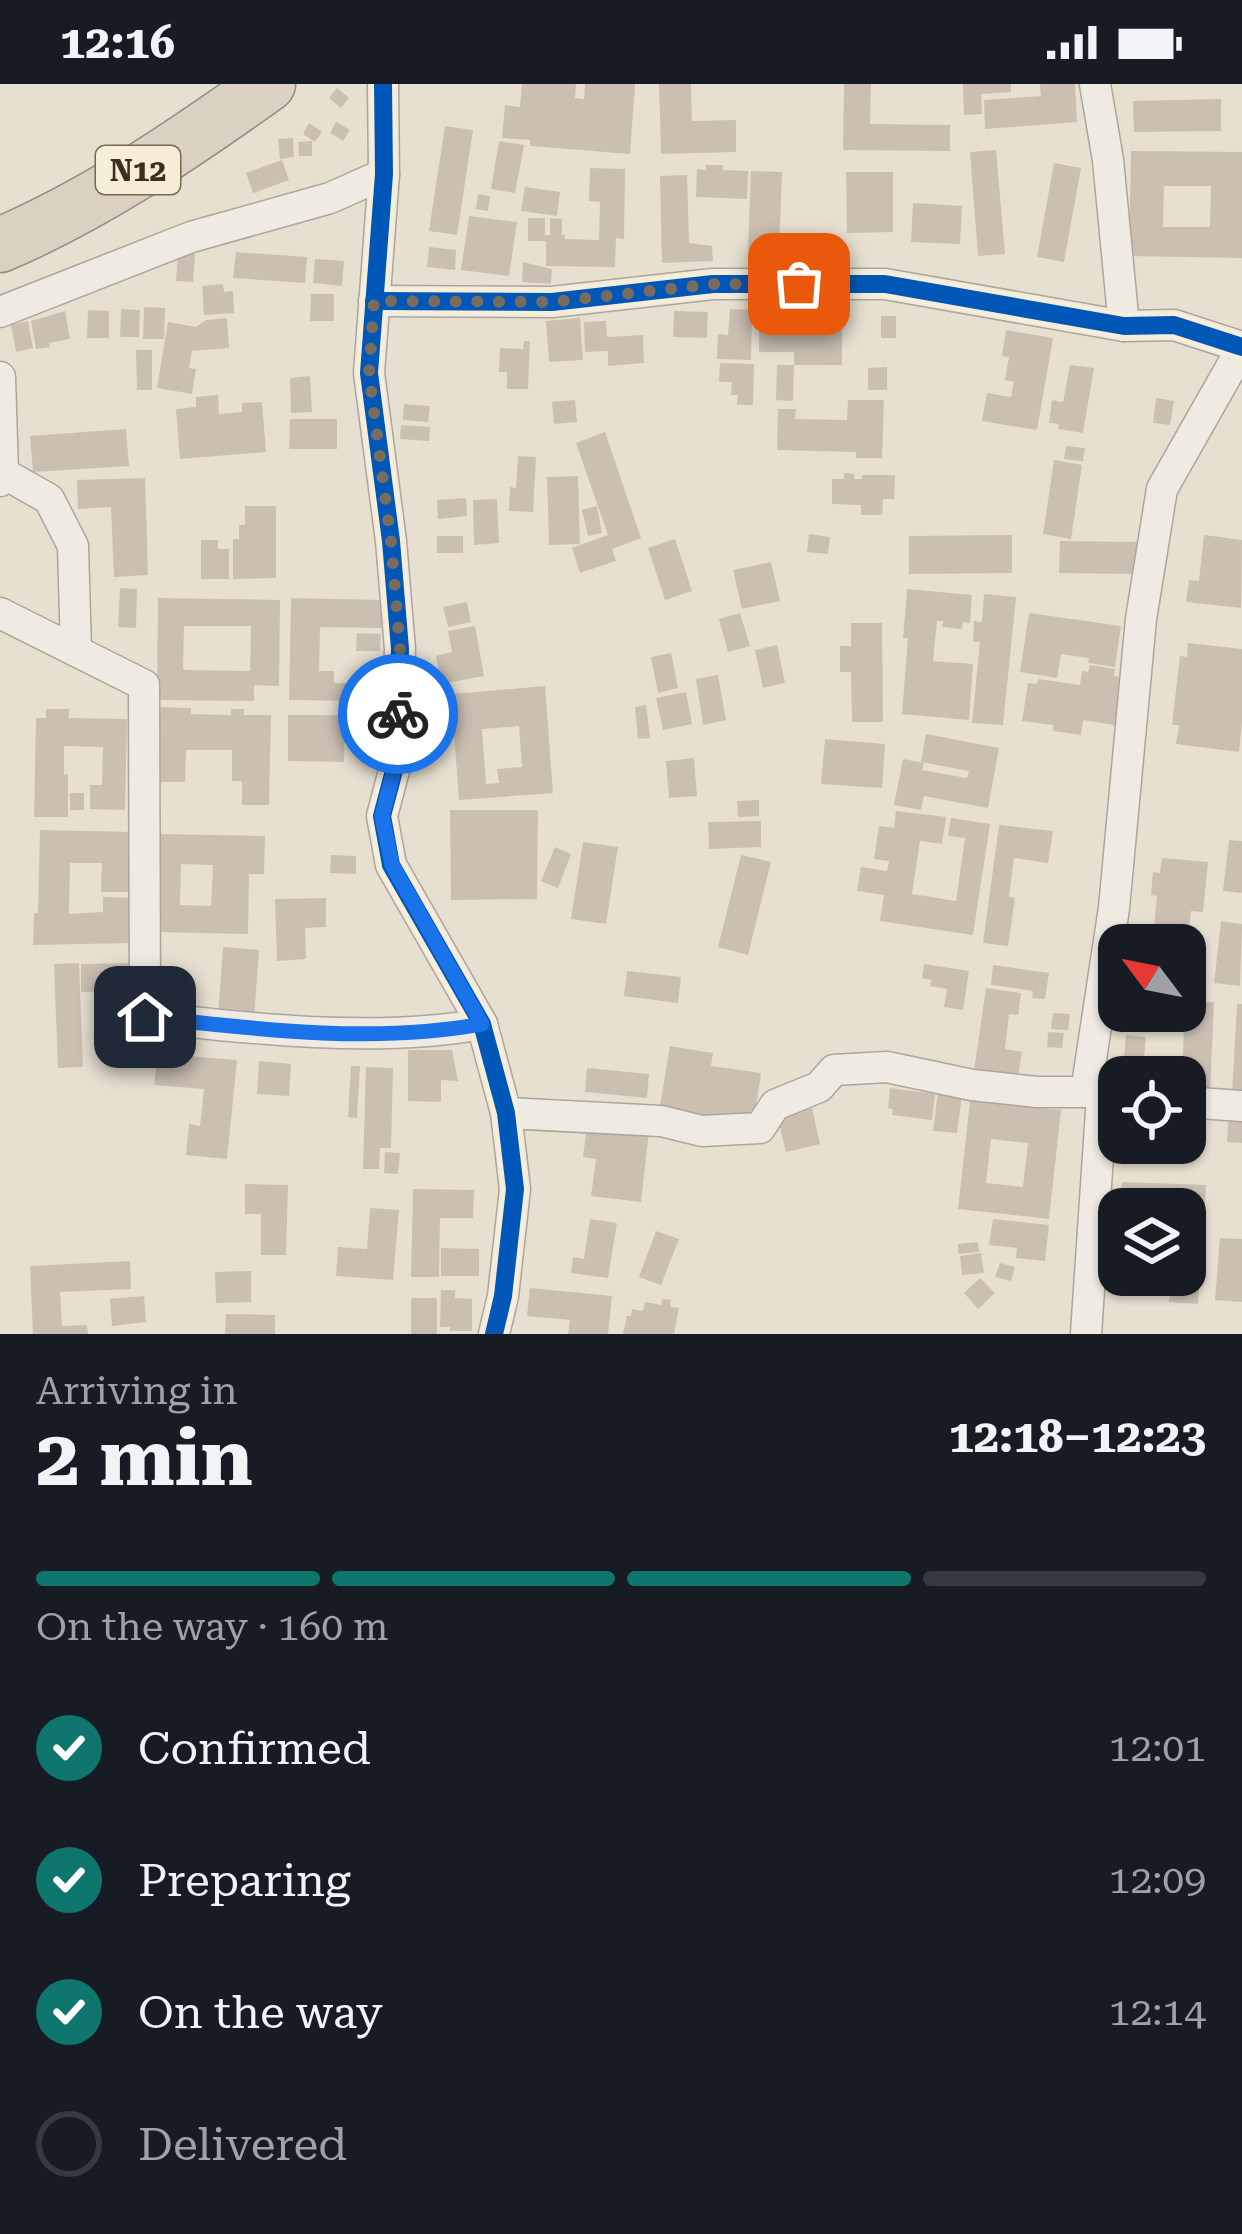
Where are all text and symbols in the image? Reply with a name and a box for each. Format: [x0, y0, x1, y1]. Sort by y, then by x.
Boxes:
text: 12:16 [60, 16, 175, 69]
road number: N12 [96, 146, 180, 194]
pin [748, 233, 850, 335]
icon: bag [766, 251, 832, 317]
courier [338, 654, 458, 774]
icon: bike [365, 681, 431, 747]
north arrow [1098, 924, 1206, 1032]
map controls [1098, 924, 1206, 1296]
pin [94, 966, 196, 1068]
icon: home [112, 984, 178, 1050]
button: locate [1098, 1056, 1206, 1164]
button: layers [1098, 1188, 1206, 1296]
text: Arriving in [36, 1368, 238, 1414]
text: 12:18–12:23 [949, 1410, 1206, 1463]
text: 2 min [36, 1413, 253, 1504]
text: On the way · 160 m [36, 1604, 388, 1650]
icon: check [36, 1715, 102, 1781]
text: Confirmed [138, 1722, 371, 1775]
text: 12:01 [1109, 1725, 1206, 1771]
icon: check [36, 1847, 102, 1913]
text: Preparing [138, 1854, 351, 1907]
text: 12:09 [1109, 1857, 1206, 1903]
icon: check [36, 1979, 102, 2045]
text: On the way [138, 1986, 383, 2039]
text: 12:14 [1109, 1989, 1206, 2035]
text: Delivered [138, 2118, 347, 2171]

